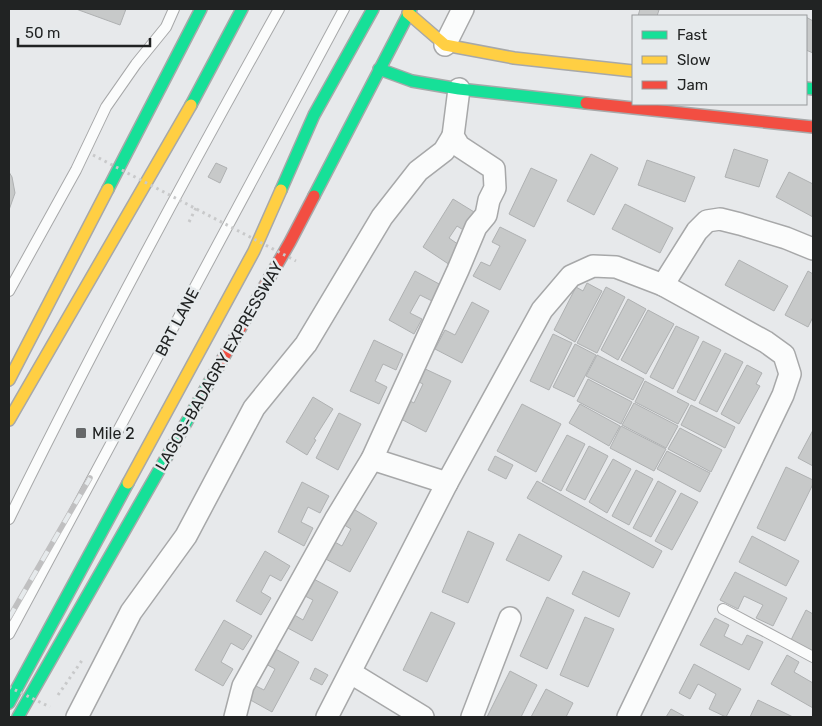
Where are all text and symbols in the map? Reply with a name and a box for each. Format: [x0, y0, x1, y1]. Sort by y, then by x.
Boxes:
scale bar [18, 15, 150, 47]
legend [632, 15, 807, 105]
text: 50 m [25, 24, 60, 42]
text: Fast [677, 26, 707, 44]
text: Slow [677, 51, 710, 69]
text: Jam [677, 76, 708, 94]
street label: LAGOS-BADAGRY EXPRESSWAY [151, 258, 287, 474]
street label: BRT LANE [151, 285, 203, 359]
place label: Mile 2 [92, 424, 135, 443]
marker: Mile 2 [74, 426, 88, 440]

